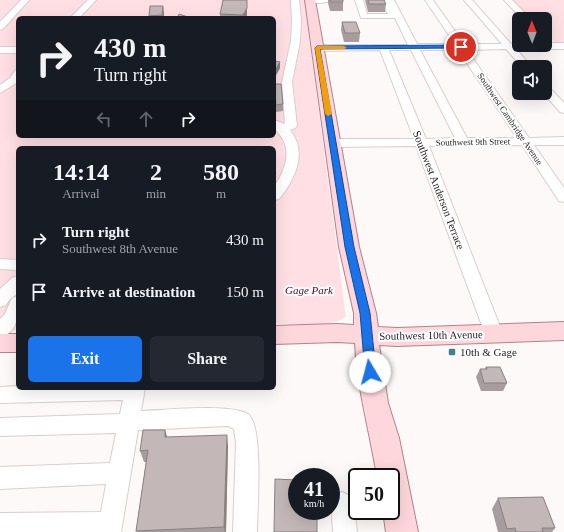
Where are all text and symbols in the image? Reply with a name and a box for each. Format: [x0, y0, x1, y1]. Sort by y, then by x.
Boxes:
north arrow [512, 12, 552, 52]
map controls [512, 12, 552, 100]
pin [444, 30, 478, 64]
icon: right [28, 32, 80, 84]
text: 430 m [94, 32, 166, 63]
icon: arrive [450, 36, 472, 58]
button: sound [512, 60, 552, 100]
text: Turn right [94, 65, 167, 85]
street label: Southwest Cambridge Avenue [475, 71, 545, 167]
icon: left [93, 108, 115, 130]
icon: ahead [135, 108, 157, 130]
icon: right [177, 108, 199, 130]
street label: Southwest Anderson Terrace [411, 129, 467, 251]
street label: Southwest 9th Street [436, 136, 511, 148]
text: 14:14 [53, 159, 109, 185]
text: 2 [150, 159, 162, 185]
text: 580 [203, 159, 239, 185]
text: Arrival [62, 186, 100, 201]
text: min [146, 186, 166, 201]
text: m [216, 186, 226, 201]
text: Turn right [62, 224, 129, 240]
icon: right [28, 229, 50, 251]
text: 430 m [226, 232, 264, 248]
text: Southwest 8th Avenue [62, 241, 178, 256]
icon: arrive [28, 281, 50, 303]
text: Arrive at destination [62, 284, 195, 300]
text: 150 m [226, 284, 264, 300]
park label: Gage Park [285, 284, 334, 296]
street label: Southwest 10th Avenue [379, 328, 483, 342]
button: Exit [28, 336, 142, 382]
button: Share [150, 336, 264, 382]
place label: 10th & Gage [460, 346, 517, 358]
marker: 10th & Gage [447, 347, 457, 357]
position arrow [349, 351, 391, 393]
speed limit sign: 50 [348, 468, 400, 520]
text: 41 [304, 478, 324, 500]
text: km/h [304, 498, 324, 509]

